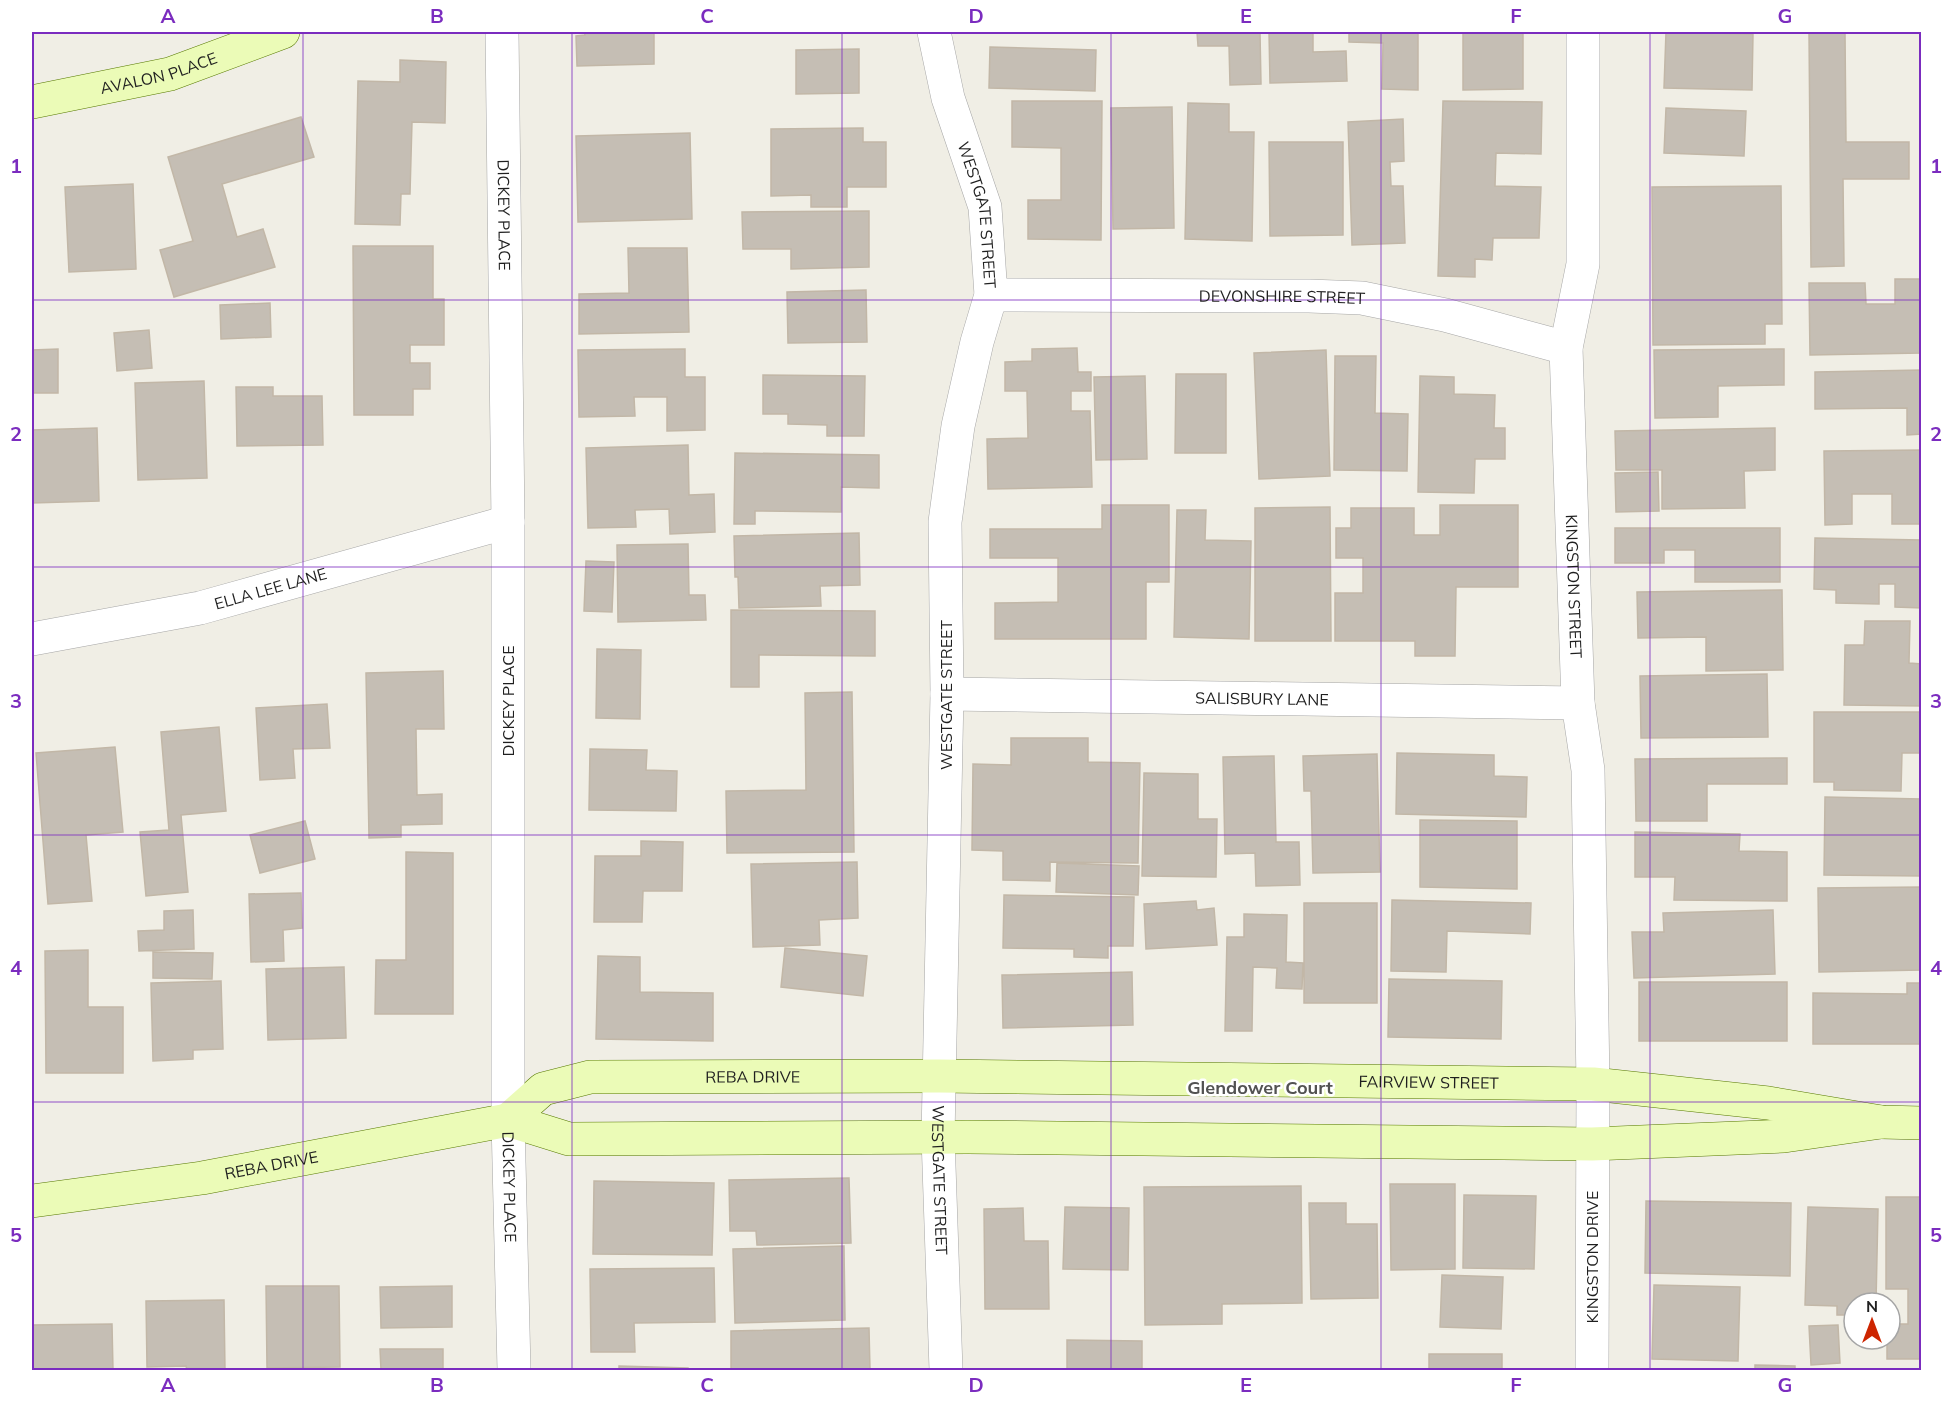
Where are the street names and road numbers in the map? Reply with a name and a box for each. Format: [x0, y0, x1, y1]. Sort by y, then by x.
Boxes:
street label: AVALON PLACE [98, 47, 220, 98]
street label: WESTGATE STREET [953, 139, 1001, 289]
street label: DICKEY PLACE [494, 159, 515, 271]
street label: DEVONSHIRE STREET [1199, 286, 1366, 308]
street label: KINGSTON STREET [1562, 514, 1586, 659]
street label: ELLA LEE LANE [212, 563, 329, 614]
street label: WESTGATE STREET [936, 620, 956, 770]
street label: DICKEY PLACE [498, 645, 518, 757]
street label: SALISBURY LANE [1195, 688, 1329, 709]
street label: REBA DRIVE [705, 1066, 800, 1087]
street label: FAIRVIEW STREET [1358, 1071, 1499, 1093]
street label: WESTGATE STREET [928, 1105, 952, 1256]
street label: DICKEY PLACE [498, 1131, 521, 1243]
street label: REBA DRIVE [223, 1146, 320, 1184]
street label: KINGSTON DRIVE [1582, 1191, 1602, 1323]

